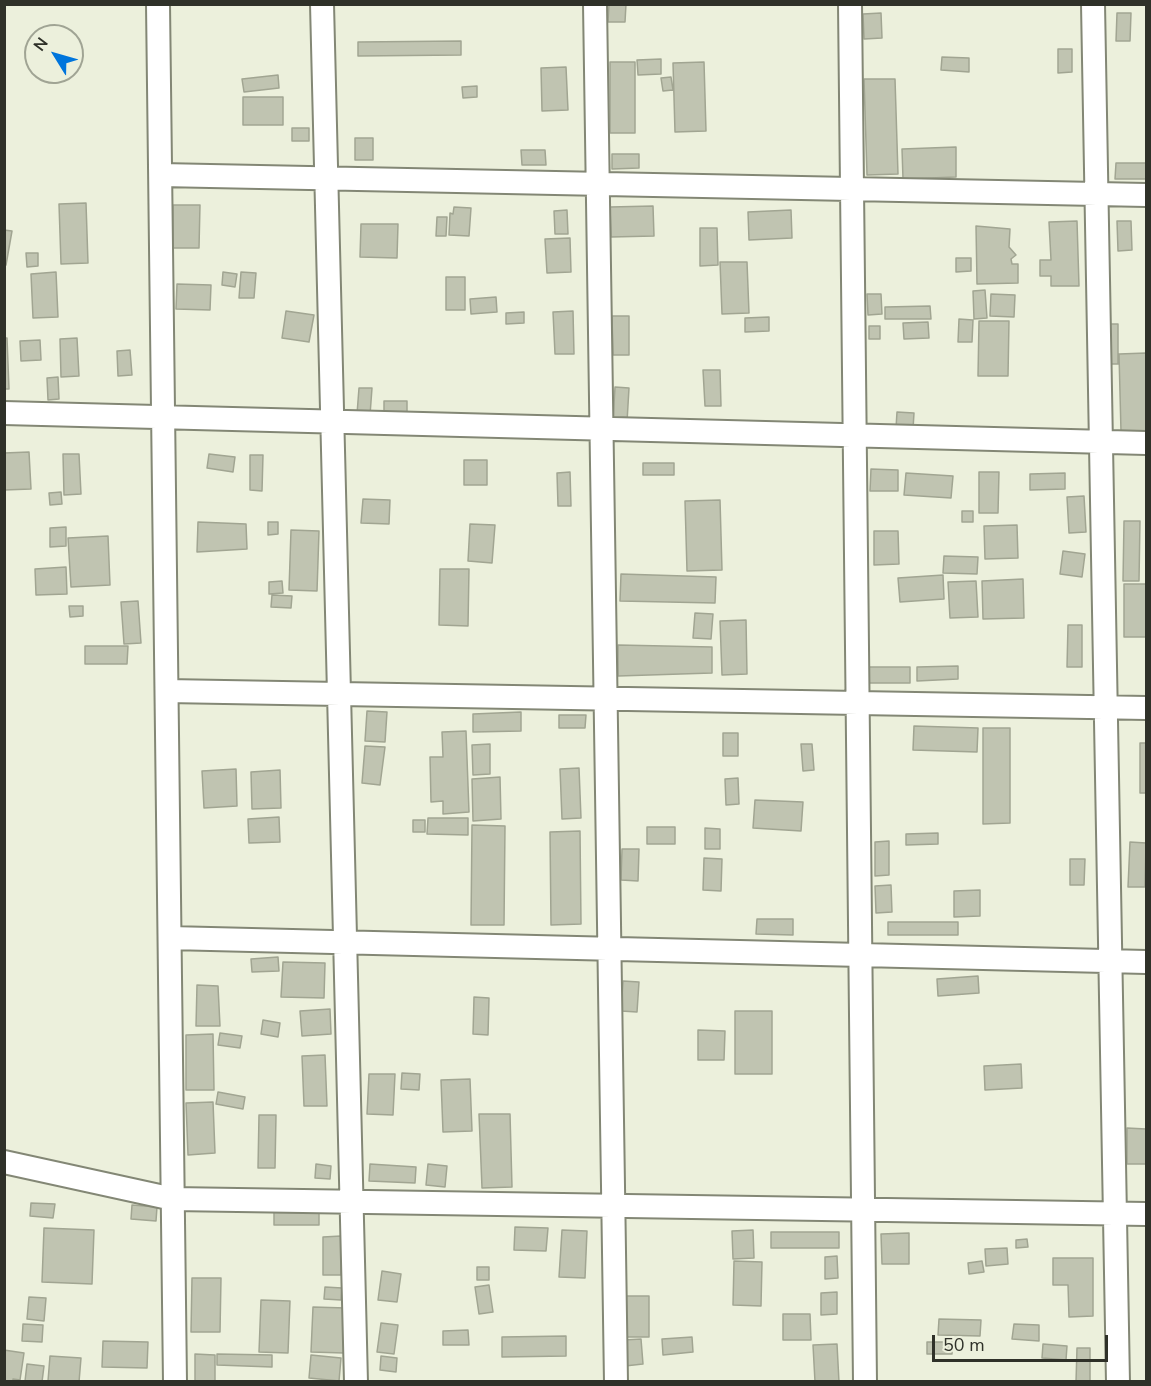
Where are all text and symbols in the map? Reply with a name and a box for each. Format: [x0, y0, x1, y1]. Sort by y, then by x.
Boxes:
north arrow [24, 24, 84, 84]
text: N [29, 33, 54, 56]
scale bar [935, 1323, 1110, 1361]
text: 50 m [943, 1333, 985, 1357]

